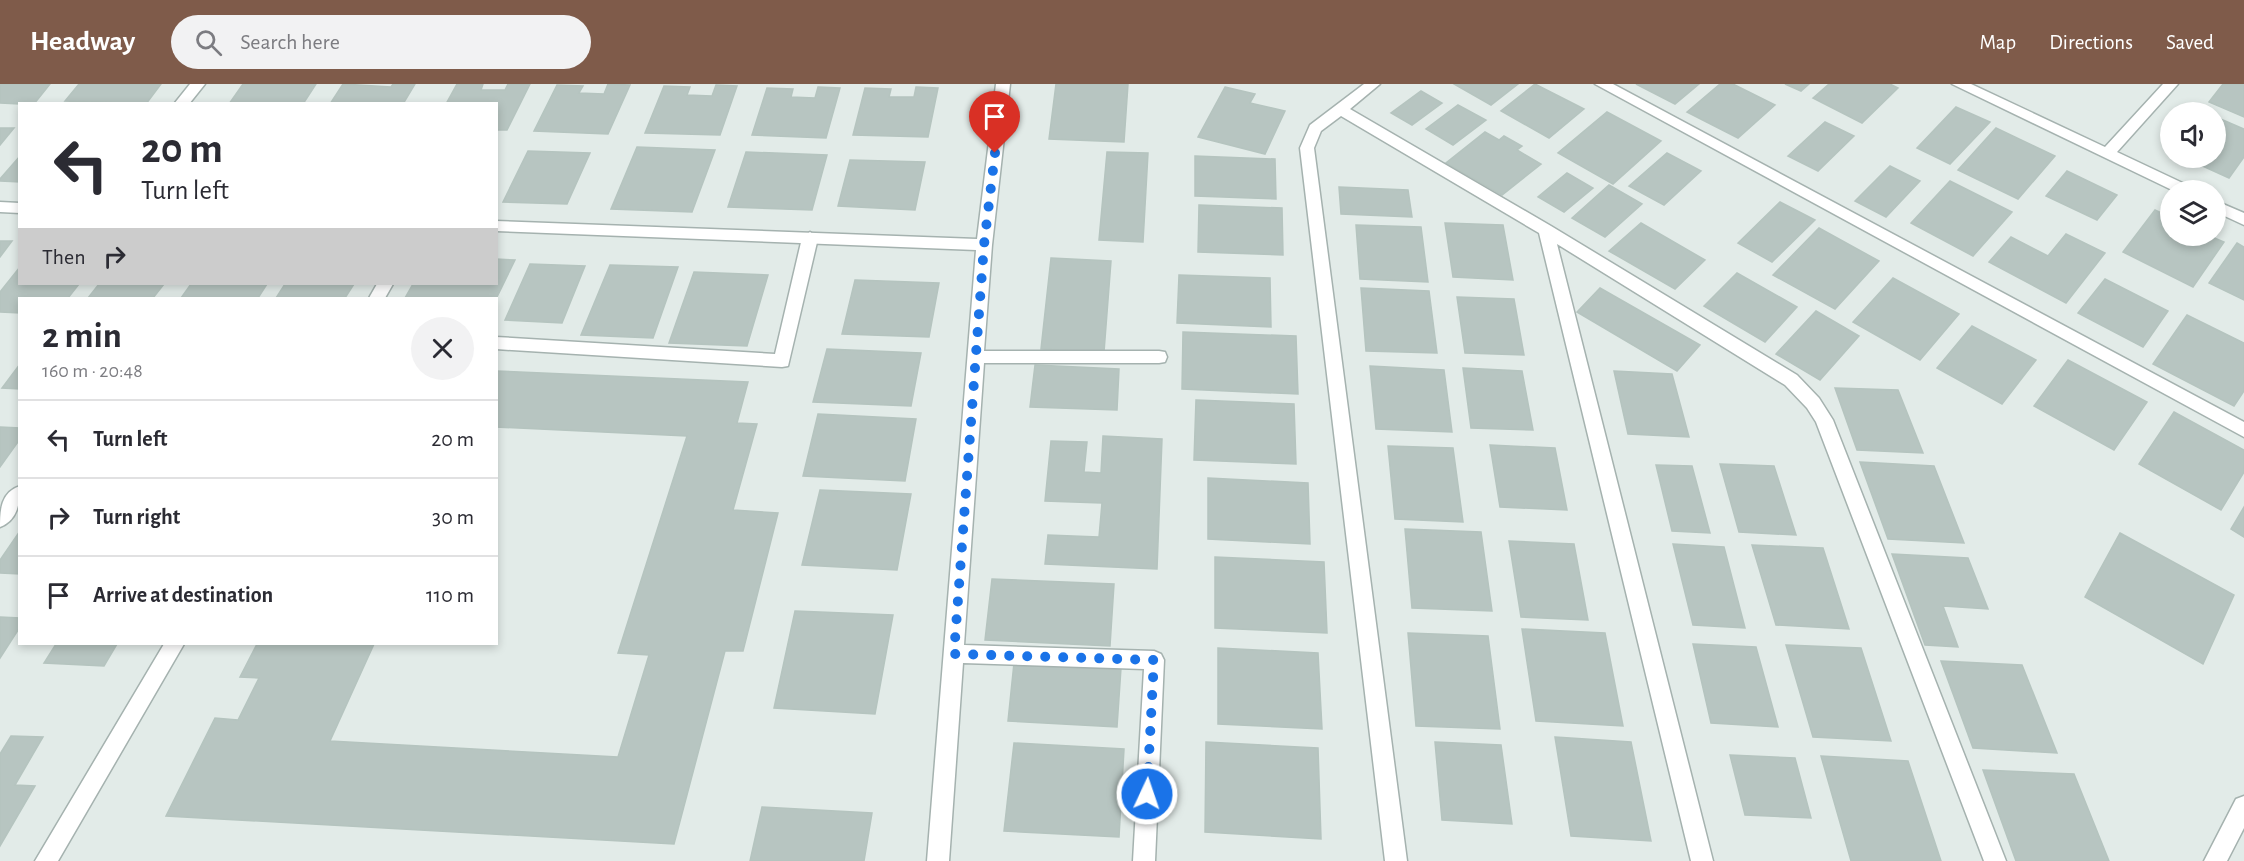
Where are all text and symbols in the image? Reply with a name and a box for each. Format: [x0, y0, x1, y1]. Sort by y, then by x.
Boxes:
search box [171, 15, 591, 69]
icon: search [192, 26, 225, 59]
text: Headway [30, 28, 135, 56]
text: Search here [240, 31, 340, 53]
text: Map [1980, 32, 2016, 53]
text: Directions [2049, 32, 2133, 53]
text: Saved [2166, 32, 2214, 53]
pin [969, 91, 1020, 153]
icon: arrive [978, 100, 1011, 133]
map controls [2160, 102, 2226, 246]
button: sound [2160, 102, 2226, 168]
icon: left [42, 126, 120, 204]
text: 20 m [141, 128, 223, 170]
text: Turn left [141, 177, 229, 204]
button: layers [2160, 180, 2226, 246]
icon: right [98, 240, 131, 273]
text: Then [42, 246, 86, 268]
button: close [411, 317, 474, 380]
text: 2 min [42, 318, 122, 354]
text: 160 m · 20:48 [42, 361, 143, 381]
icon: left [42, 423, 75, 456]
text: Turn left [93, 428, 167, 450]
text: 20 m [431, 428, 474, 450]
icon: right [42, 501, 75, 534]
text: Turn right [93, 506, 180, 528]
text: 30 m [432, 506, 474, 528]
icon: arrive [42, 579, 75, 612]
text: Arrive at destination [93, 584, 273, 606]
text: 110 m [426, 584, 474, 606]
position arrow [1115, 762, 1179, 826]

